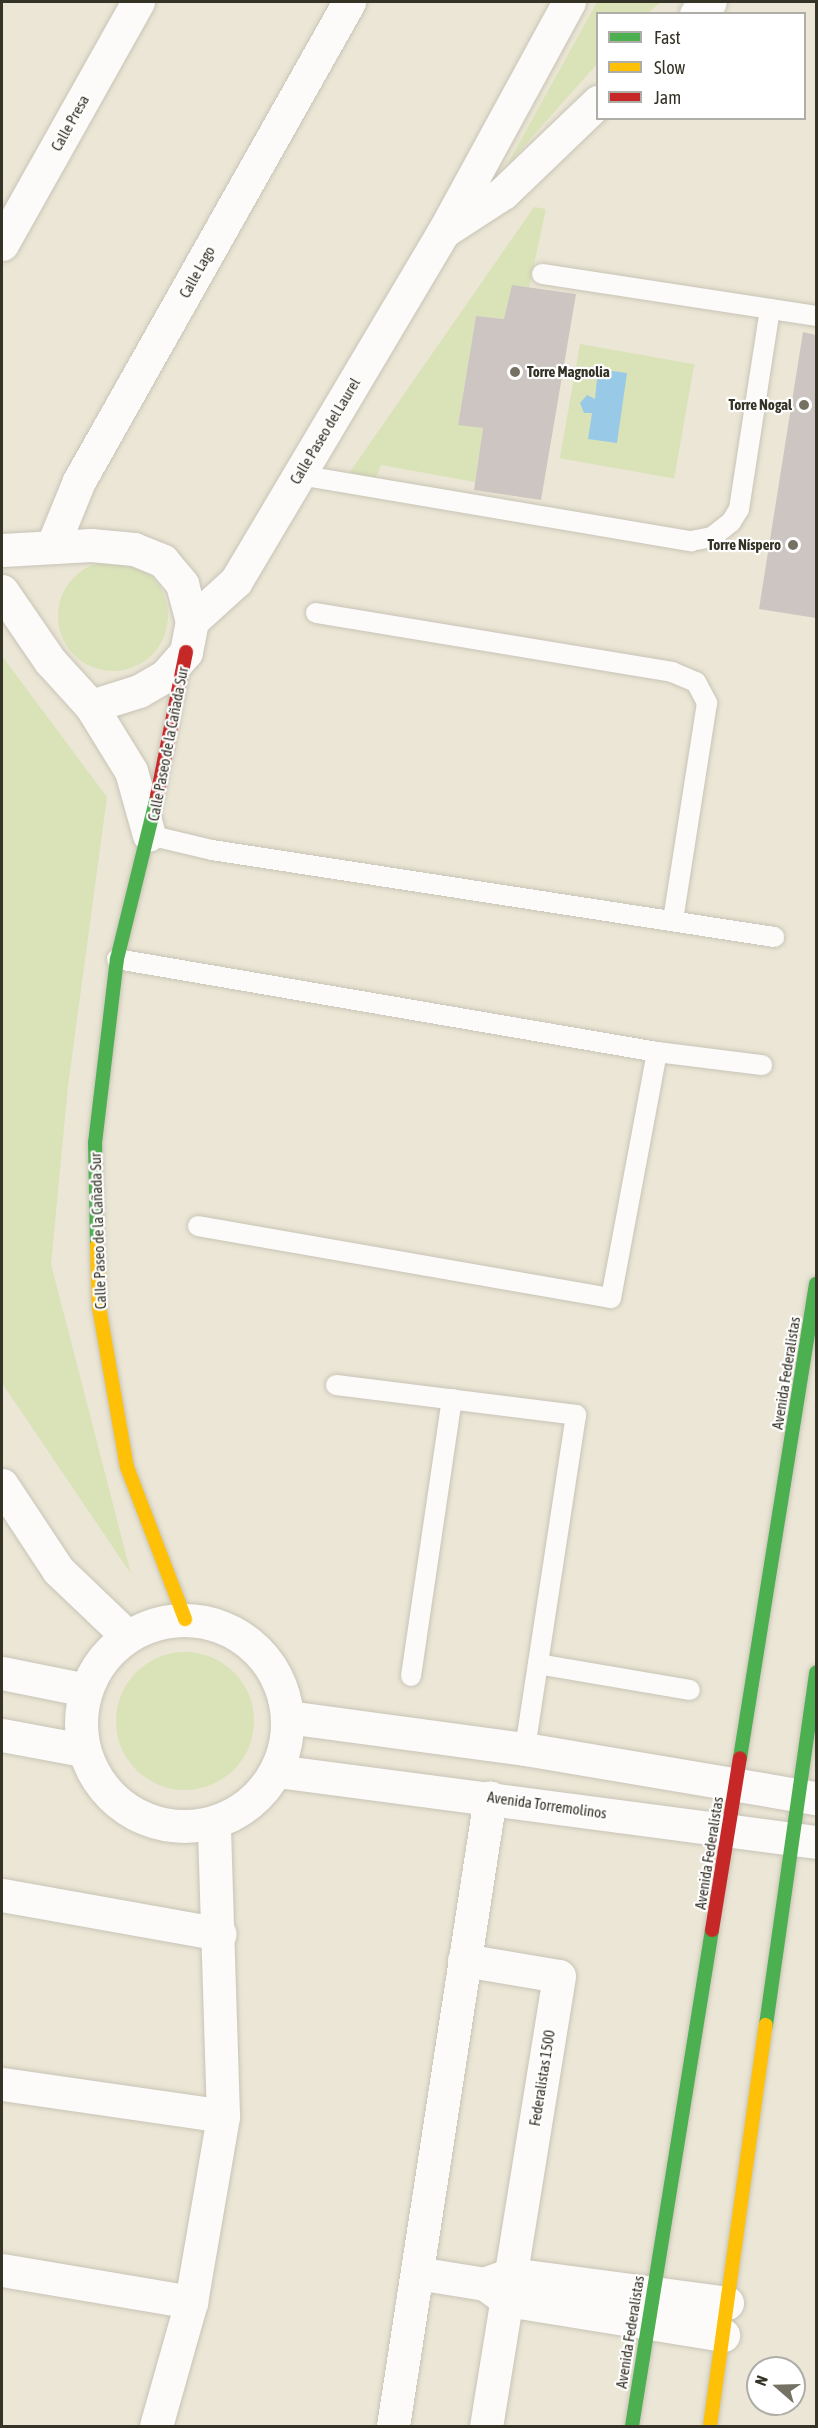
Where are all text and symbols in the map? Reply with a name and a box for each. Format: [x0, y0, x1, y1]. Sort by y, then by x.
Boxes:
legend [596, 12, 806, 120]
text: Fast [654, 27, 681, 48]
text: Slow [654, 57, 685, 78]
text: Jam [654, 87, 681, 108]
street label: Calle Presa [47, 92, 93, 154]
street label: Calle Lago [175, 243, 219, 301]
place label: Torre Magnolia [527, 363, 610, 381]
marker: Torre Magnolia [508, 365, 522, 379]
street label: Calle Paseo del Laurel [286, 375, 364, 487]
place label: Torre Nogal [729, 396, 792, 414]
marker: Torre Nogal [797, 398, 811, 412]
place label: Torre Níspero [708, 536, 781, 554]
marker: Torre Níspero [786, 538, 800, 552]
street label: Calle Paseo de la Cañada Sur [144, 665, 192, 823]
street label: Calle Paseo de la Cañada Sur [86, 1152, 110, 1310]
street label: Avenida Federalistas [768, 1315, 804, 1431]
street label: Avenida Torremolinos [486, 1788, 608, 1822]
street label: Avenida Federalistas [691, 1795, 727, 1911]
street label: Federalistas 1500 [526, 2029, 558, 2127]
street label: Avenida Federalistas [612, 2274, 648, 2390]
north arrow [746, 2356, 806, 2416]
text: N [751, 2373, 771, 2388]

